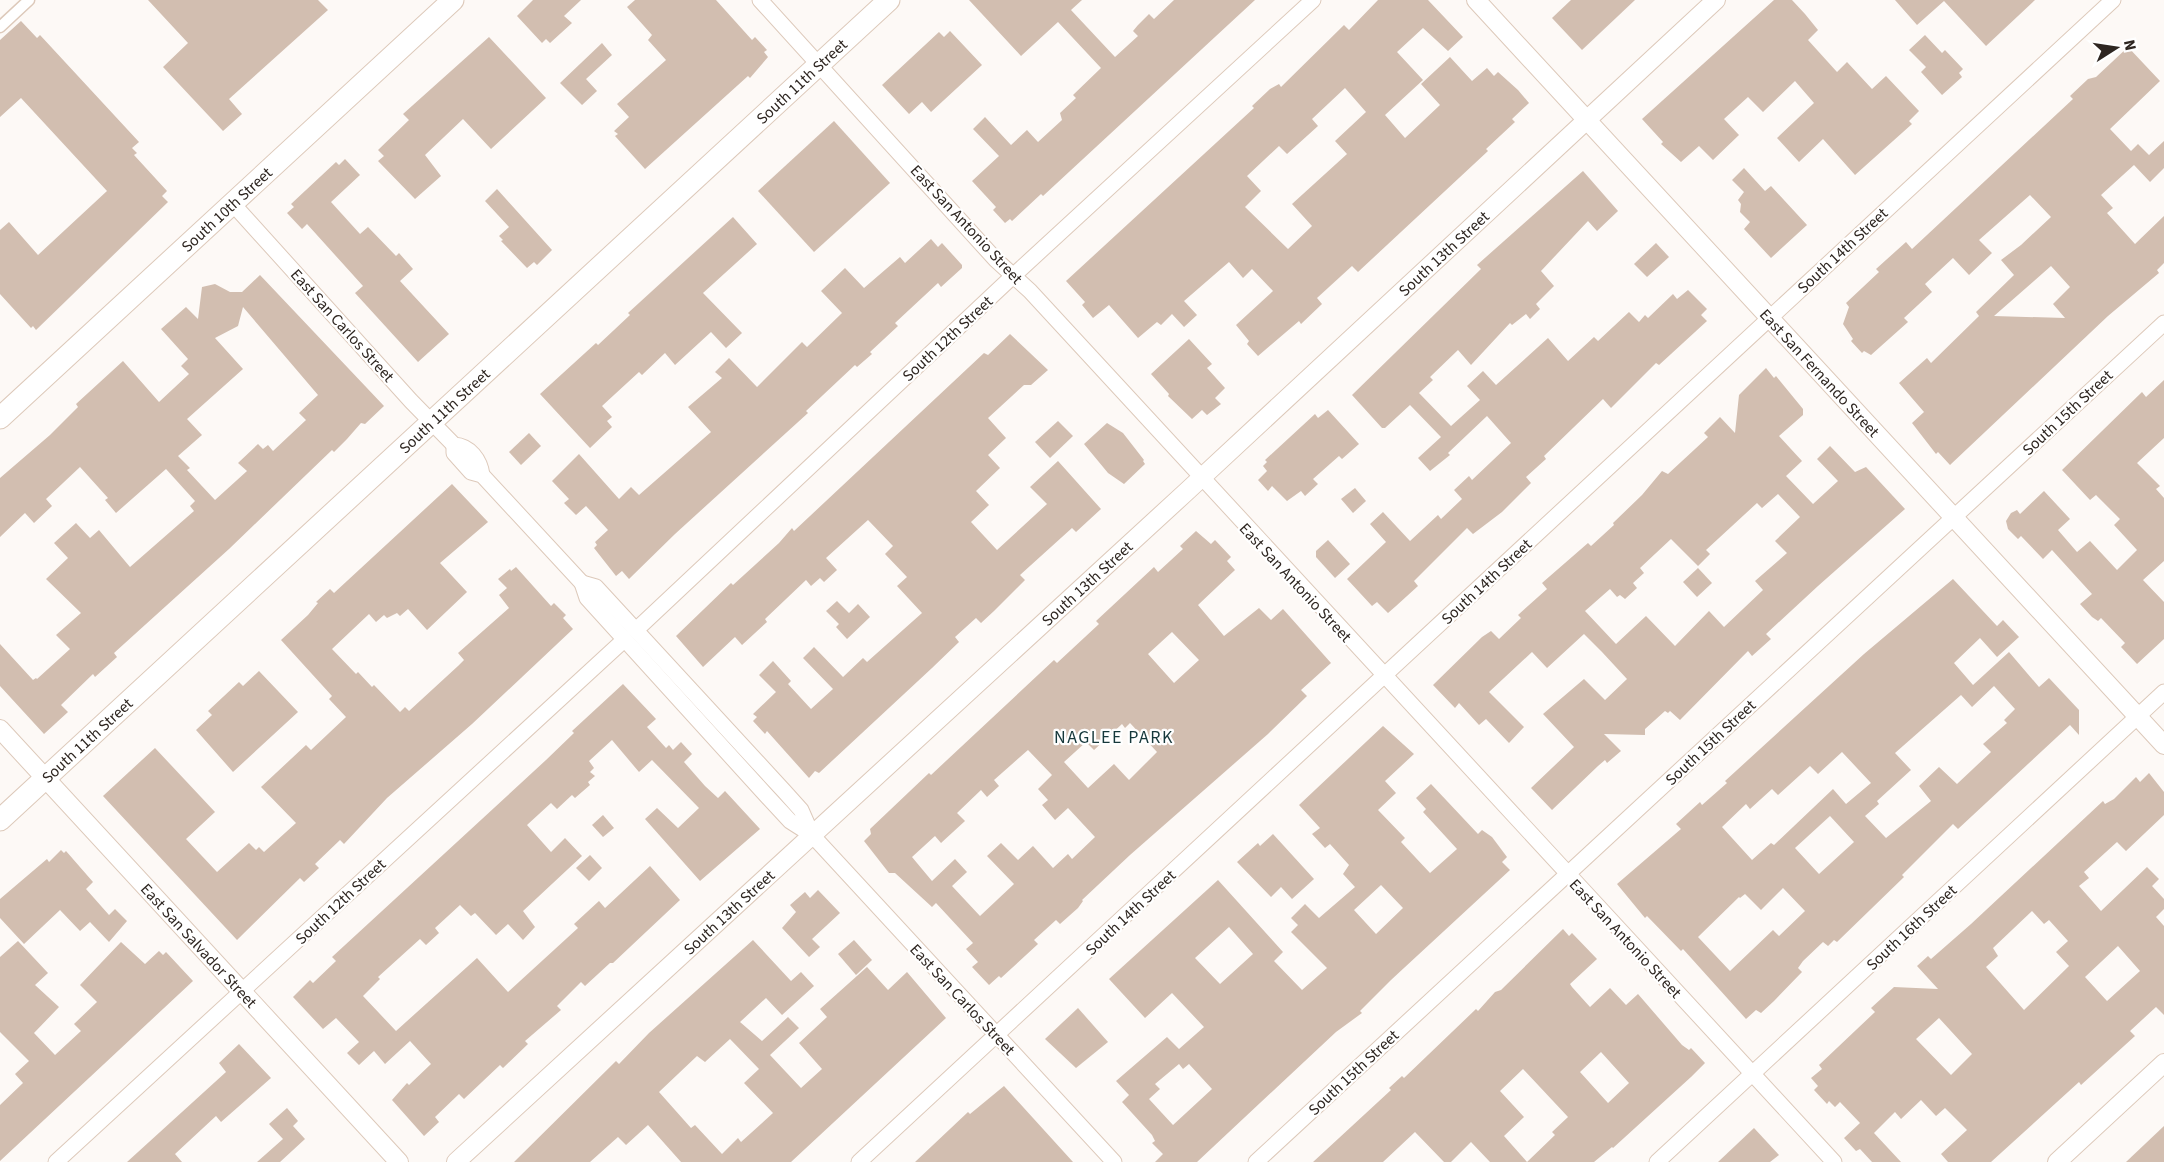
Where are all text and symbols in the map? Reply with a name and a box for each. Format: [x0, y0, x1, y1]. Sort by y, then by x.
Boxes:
north arrow [2086, 18, 2146, 78]
street label: South 11th Street [752, 34, 853, 129]
text: N [2118, 38, 2142, 53]
street label: East San Antonio Street [905, 160, 1028, 290]
street label: South 10th Street [177, 162, 278, 258]
street label: South 14th Street [1793, 203, 1893, 299]
street label: South 13th Street [1394, 206, 1495, 302]
street label: East San Carlos Street [285, 264, 400, 388]
street label: South 12th Street [898, 291, 998, 387]
street label: East San Fernando Street [1754, 304, 1885, 443]
street label: South 11th Street [394, 363, 495, 459]
street label: South 15th Street [2018, 365, 2118, 461]
street label: East San Antonio Street [1234, 518, 1357, 648]
street label: South 14th Street [1437, 534, 1537, 630]
street label: South 13th Street [1037, 536, 1138, 632]
street label: South 11th Street [37, 693, 138, 788]
street label: South 15th Street [1661, 695, 1761, 791]
district label: NAGLEE PARK [1054, 725, 1174, 750]
street label: South 12th Street [291, 854, 391, 950]
street label: South 13th Street [679, 865, 780, 960]
street label: South 14th Street [1081, 865, 1181, 961]
street label: East San Antonio Street [1564, 874, 1687, 1004]
street label: East San Salvador Street [135, 879, 262, 1014]
street label: South 16th Street [1862, 880, 1962, 976]
street label: East San Carlos Street [905, 939, 1020, 1061]
street label: South 15th Street [1304, 1025, 1404, 1121]

